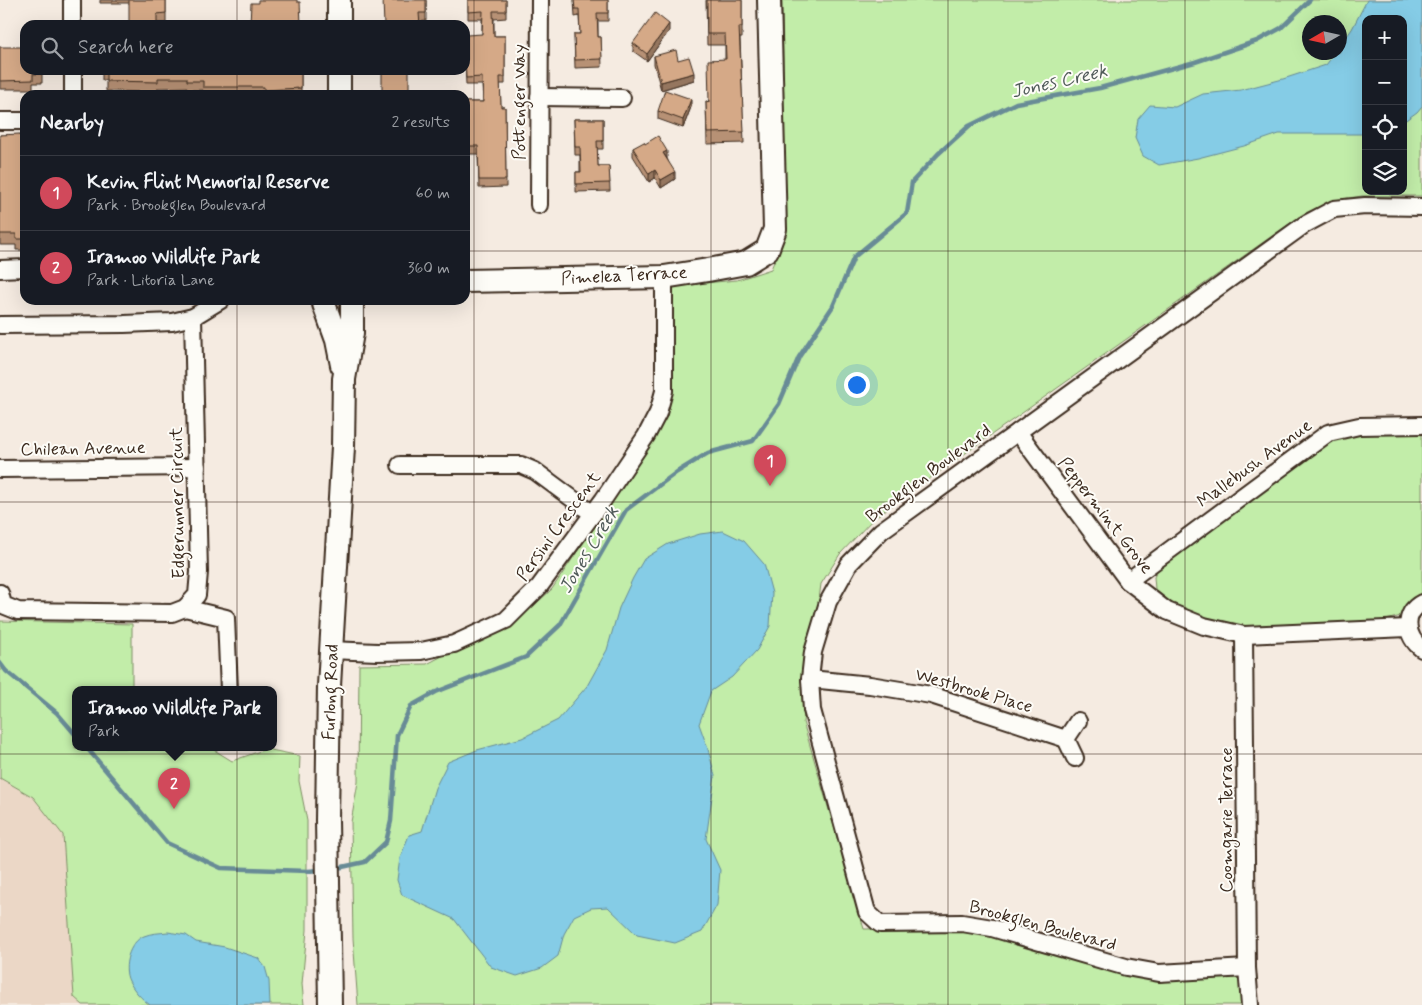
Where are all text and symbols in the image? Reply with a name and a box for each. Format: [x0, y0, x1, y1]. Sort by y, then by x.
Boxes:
north arrow [1302, 15, 1347, 60]
map controls [1362, 15, 1407, 195]
button: + [1362, 15, 1407, 60]
search box [20, 20, 470, 75]
icon: search [38, 34, 66, 62]
text: Search here [78, 35, 174, 60]
street label: Pottenger Way [508, 44, 534, 160]
water label: Jones Creek [1009, 58, 1110, 105]
button: − [1362, 60, 1407, 105]
button: locate [1362, 105, 1407, 150]
text: Nearby [40, 109, 104, 137]
text: 2 results [392, 112, 450, 133]
button: layers [1362, 150, 1407, 195]
text: Kevin Flint Memorial Reserve [87, 170, 330, 195]
text: 1 [52, 183, 60, 204]
text: 60 m [416, 183, 450, 204]
text: Park · Brookglen Boulevard [87, 195, 266, 216]
text: Iramoo Wildlife Park [87, 245, 260, 270]
text: 2 [52, 258, 60, 279]
text: 360 m [407, 258, 450, 279]
street label: Pimelea Terrace [560, 261, 688, 291]
text: Park · Litoria Lane [87, 270, 215, 291]
your location [844, 372, 870, 398]
street label: Mallebush Avenue [1192, 414, 1317, 514]
street label: Brookglen Boulevard [861, 419, 997, 531]
street label: Edgerunner Circuit [165, 426, 193, 579]
street label: Chilean Avenue [20, 436, 146, 462]
pin: 1 [754, 445, 786, 486]
street label: Peppermint Grove [1052, 452, 1159, 579]
street label: Persini Crescent [511, 467, 607, 586]
water label: Jones Creek [553, 501, 625, 598]
street label: Furlong Road [317, 644, 347, 741]
street label: Westbrook Place [912, 663, 1035, 719]
popup [72, 686, 277, 751]
text: Iramoo Wildlife Park [88, 696, 261, 721]
text: Park [88, 721, 120, 742]
street label: Coomgarie Terrace [1215, 747, 1240, 893]
pin: 2 [158, 768, 190, 809]
street label: Brookglen Boulevard [966, 895, 1119, 959]

